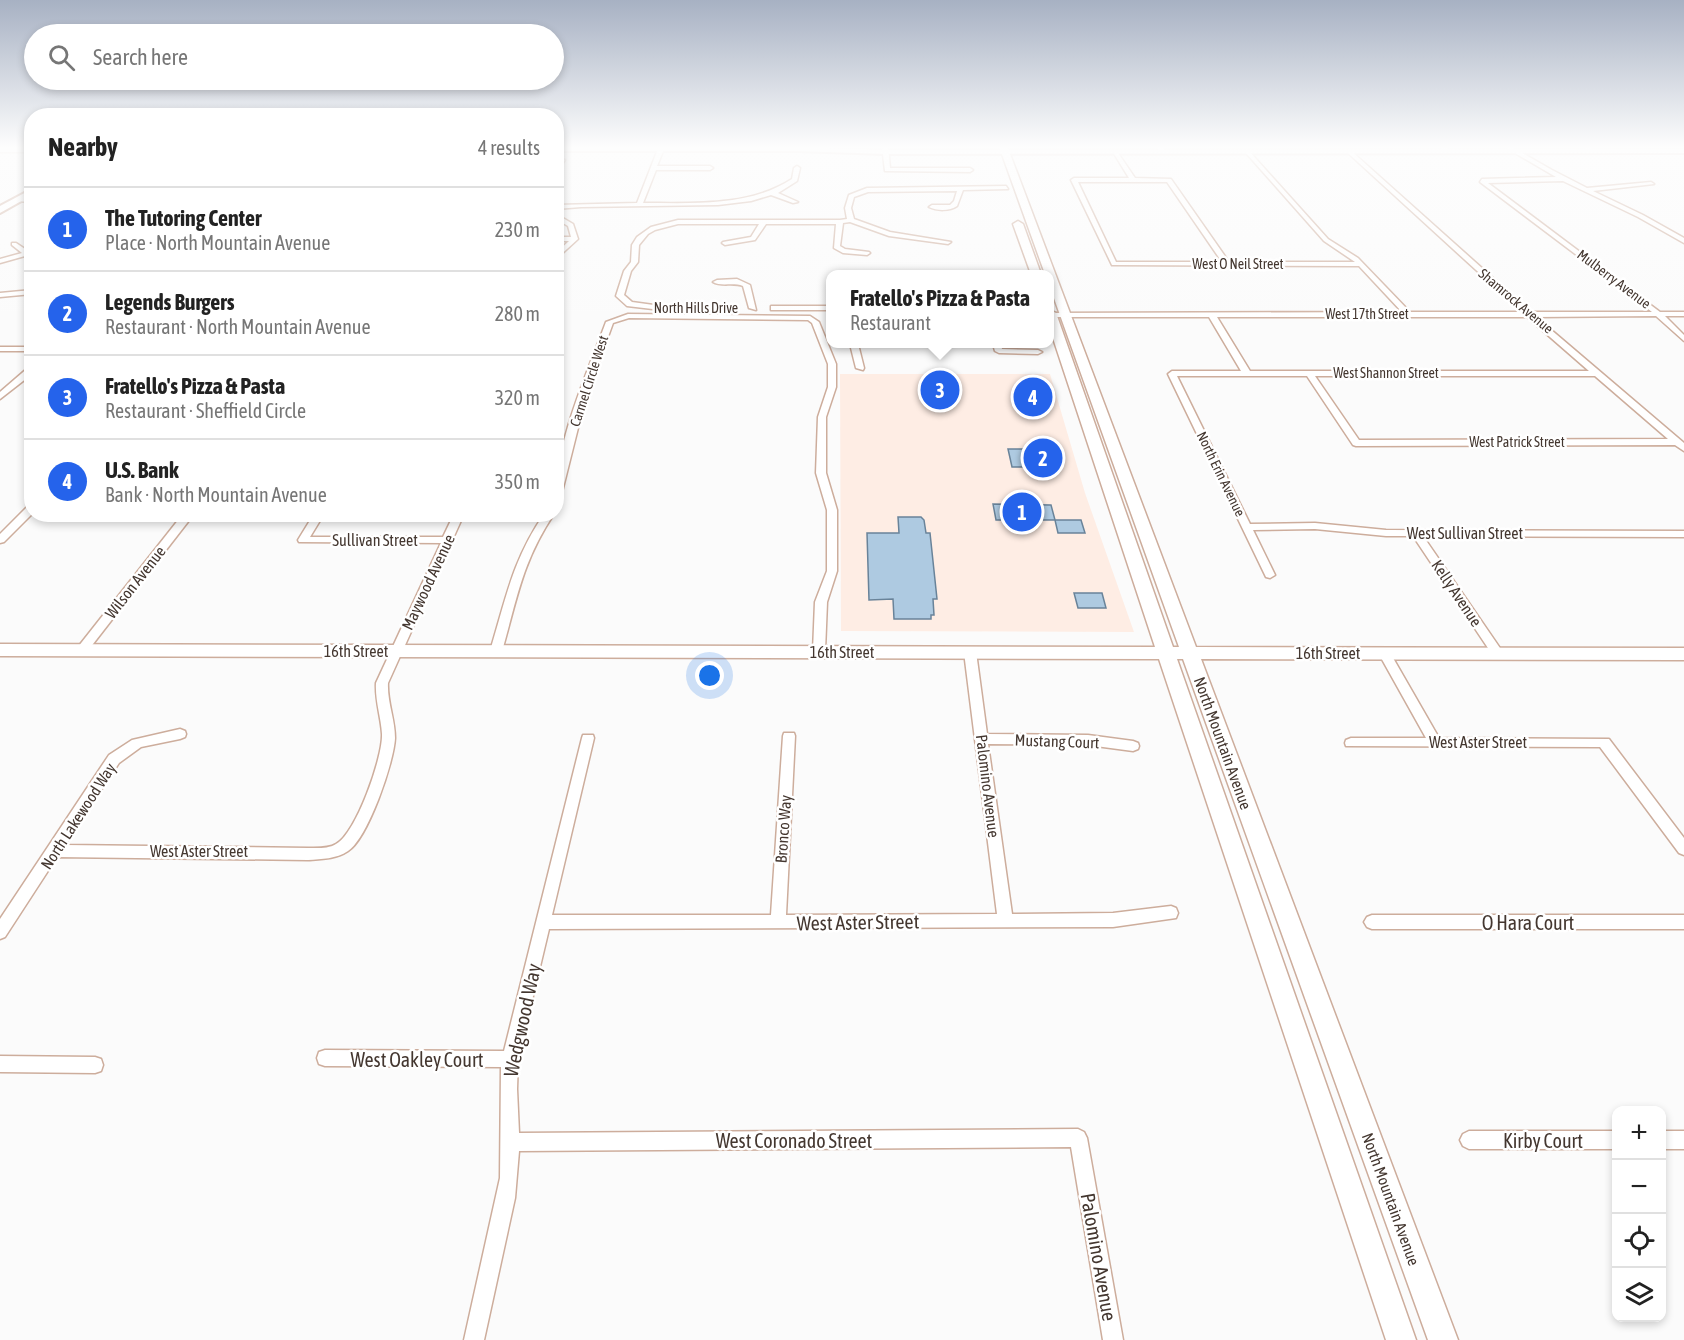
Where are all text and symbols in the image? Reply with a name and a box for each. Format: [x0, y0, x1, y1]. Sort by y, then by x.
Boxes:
search box [24, 24, 564, 90]
icon: search [45, 41, 78, 74]
text: Search here [93, 44, 188, 70]
text: Nearby [48, 132, 118, 162]
text: 4 results [478, 136, 540, 159]
text: The Tutoring Center [105, 205, 261, 231]
text: 1 [63, 218, 72, 241]
text: 230 m [495, 218, 540, 241]
text: Place · North Mountain Avenue [105, 231, 330, 254]
street label: Mulberry Avenue [1574, 246, 1654, 312]
street label: West O Neil Street [1192, 256, 1284, 272]
street label: Shamrock Avenue [1476, 265, 1556, 337]
popup [826, 270, 1054, 348]
text: Fratello's Pizza & Pasta [850, 285, 1030, 311]
text: Legends Burgers [105, 289, 235, 315]
street label: North Hills Drive [654, 300, 738, 316]
text: 2 [63, 302, 72, 325]
text: 280 m [495, 302, 540, 325]
street label: West 17th Street [1325, 306, 1409, 322]
text: Restaurant [850, 311, 931, 334]
text: Restaurant · North Mountain Avenue [105, 315, 371, 338]
street label: Carmel Circle West [567, 333, 611, 429]
street label: West Shannon Street [1333, 365, 1439, 381]
pin: 3 [920, 368, 960, 412]
text: Fratello's Pizza & Pasta [105, 373, 285, 399]
pin: 4 [1014, 374, 1052, 420]
text: 3 [63, 386, 72, 409]
text: 320 m [495, 386, 540, 409]
text: Restaurant · Sheffield Circle [105, 399, 306, 422]
street label: North Erin Avenue [1194, 429, 1248, 519]
street label: West Patrick Street [1469, 434, 1565, 450]
pin: 2 [1024, 436, 1062, 480]
text: U.S. Bank [105, 457, 179, 483]
text: 4 [63, 470, 72, 493]
text: 350 m [495, 470, 540, 493]
text: Bank · North Mountain Avenue [105, 483, 327, 506]
pin: 1 [1002, 490, 1042, 534]
street label: West Sullivan Street [1407, 524, 1524, 542]
street label: Sullivan Street [332, 531, 418, 549]
street label: Maywood Avenue [398, 531, 459, 633]
street label: Wilson Avenue [101, 542, 169, 622]
street label: Kelly Avenue [1427, 556, 1486, 630]
street label: 16th Street [324, 642, 389, 660]
street label: 16th Street [810, 643, 875, 661]
street label: 16th Street [1296, 644, 1361, 662]
your location [695, 661, 724, 690]
street label: North Mountain Avenue [1191, 674, 1255, 812]
street label: Mustang Court [1014, 731, 1100, 752]
street label: West Aster Street [1429, 733, 1527, 751]
street label: Palomino Avenue [973, 734, 1003, 838]
street label: North Lakewood Way [37, 759, 120, 873]
street label: Bronco Way [772, 794, 795, 864]
street label: West Aster Street [150, 842, 248, 860]
street label: West Aster Street [797, 909, 920, 935]
street label: O Hara Court [1482, 911, 1574, 934]
street label: Wedgwood Way [499, 961, 545, 1079]
street label: West Oakley Court [351, 1048, 484, 1071]
map controls [1612, 1106, 1666, 1322]
button: + [1612, 1106, 1666, 1160]
street label: West Coronado Street [716, 1129, 873, 1152]
street label: Kirby Court [1503, 1129, 1583, 1152]
street label: North Mountain Avenue [1359, 1130, 1423, 1268]
button: − [1612, 1160, 1666, 1214]
street label: Palomino Avenue [1076, 1191, 1122, 1323]
button: locate [1612, 1214, 1666, 1268]
button: layers [1612, 1268, 1666, 1322]

